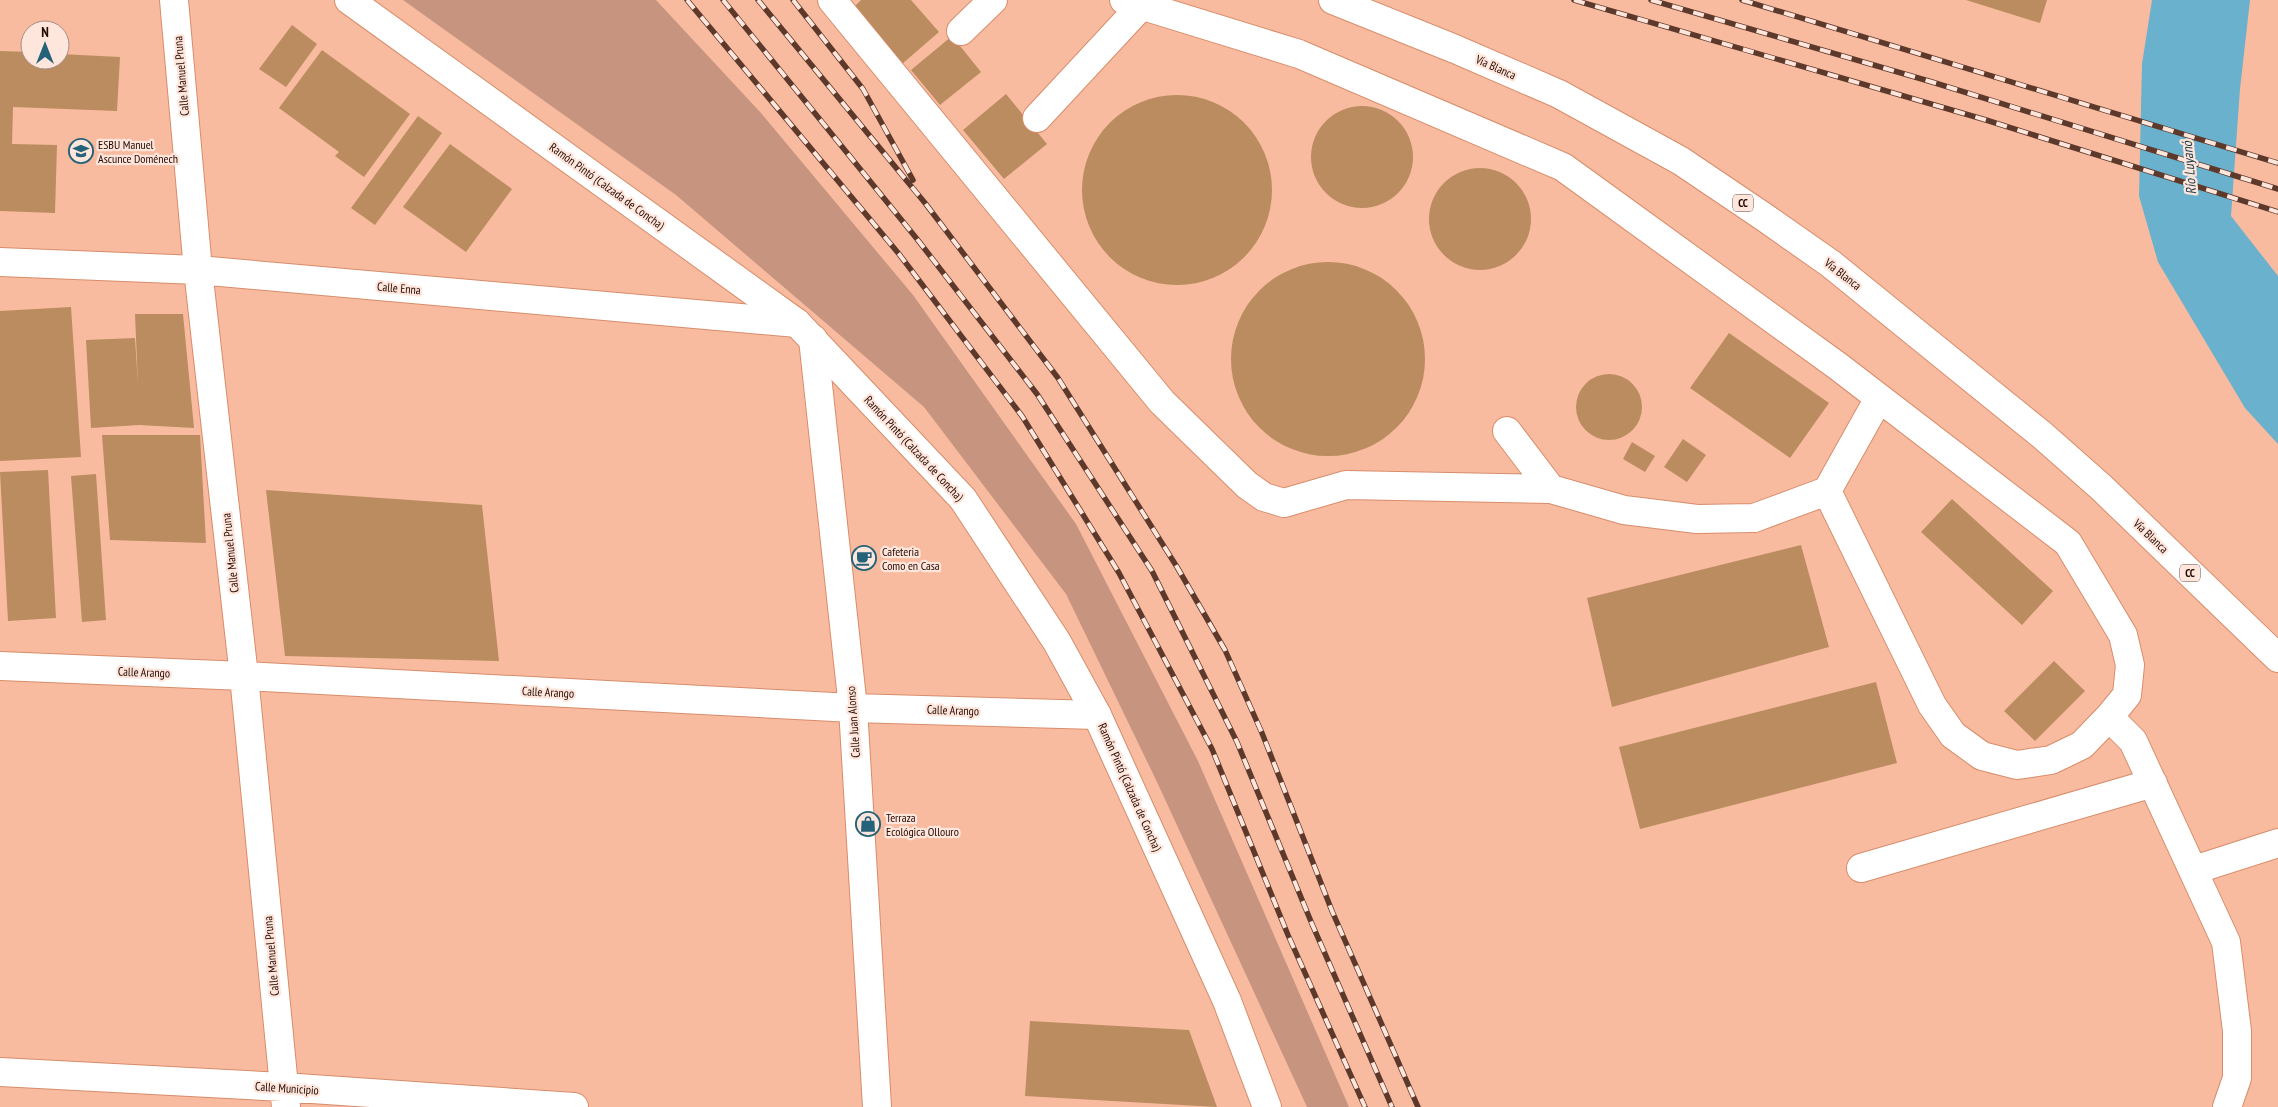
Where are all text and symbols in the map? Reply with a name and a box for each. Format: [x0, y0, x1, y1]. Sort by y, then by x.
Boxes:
north arrow [20, 20, 70, 70]
text: N [41, 23, 49, 41]
street label: Calle Manuel Pruna [170, 35, 192, 117]
street label: Vía Blanca [1473, 51, 1519, 83]
place label: ESBU Manuel Ascunce Doménech [98, 137, 178, 166]
school or university icon: ESBU Manuel Ascunce Doménech [68, 138, 94, 164]
street label: Ramón Pintó (Calzada de Concha) [547, 139, 668, 233]
water label: Río Luyanó [2178, 140, 2200, 195]
road number: CC [1733, 194, 1753, 212]
street label: Vía Blanca [1821, 254, 1865, 293]
street label: Calle Enna [377, 279, 422, 297]
street label: Ramón Pintó (Calzada de Concha) [861, 392, 967, 504]
street label: Calle Manuel Pruna [218, 512, 242, 594]
street label: Vía Blanca [2130, 515, 2172, 556]
place label: Cafeteria Como en Casa [882, 544, 940, 573]
cafe icon: Cafeteria Como en Casa [851, 545, 877, 571]
road number: CC [2180, 564, 2200, 582]
street label: Calle Arango [118, 664, 170, 680]
street label: Calle Arango [521, 683, 575, 701]
street label: Calle Juan Alonso [843, 686, 863, 758]
street label: Calle Arango [927, 702, 979, 718]
street label: Ramón Pintó (Calzada de Concha) [1095, 721, 1165, 853]
place label: Terraza Ecológica Ollouro [886, 810, 959, 839]
shop icon: Terraza Ecológica Ollouro [855, 811, 881, 837]
street label: Calle Manuel Pruna [260, 915, 282, 997]
street label: Calle Municipio [255, 1078, 319, 1098]

